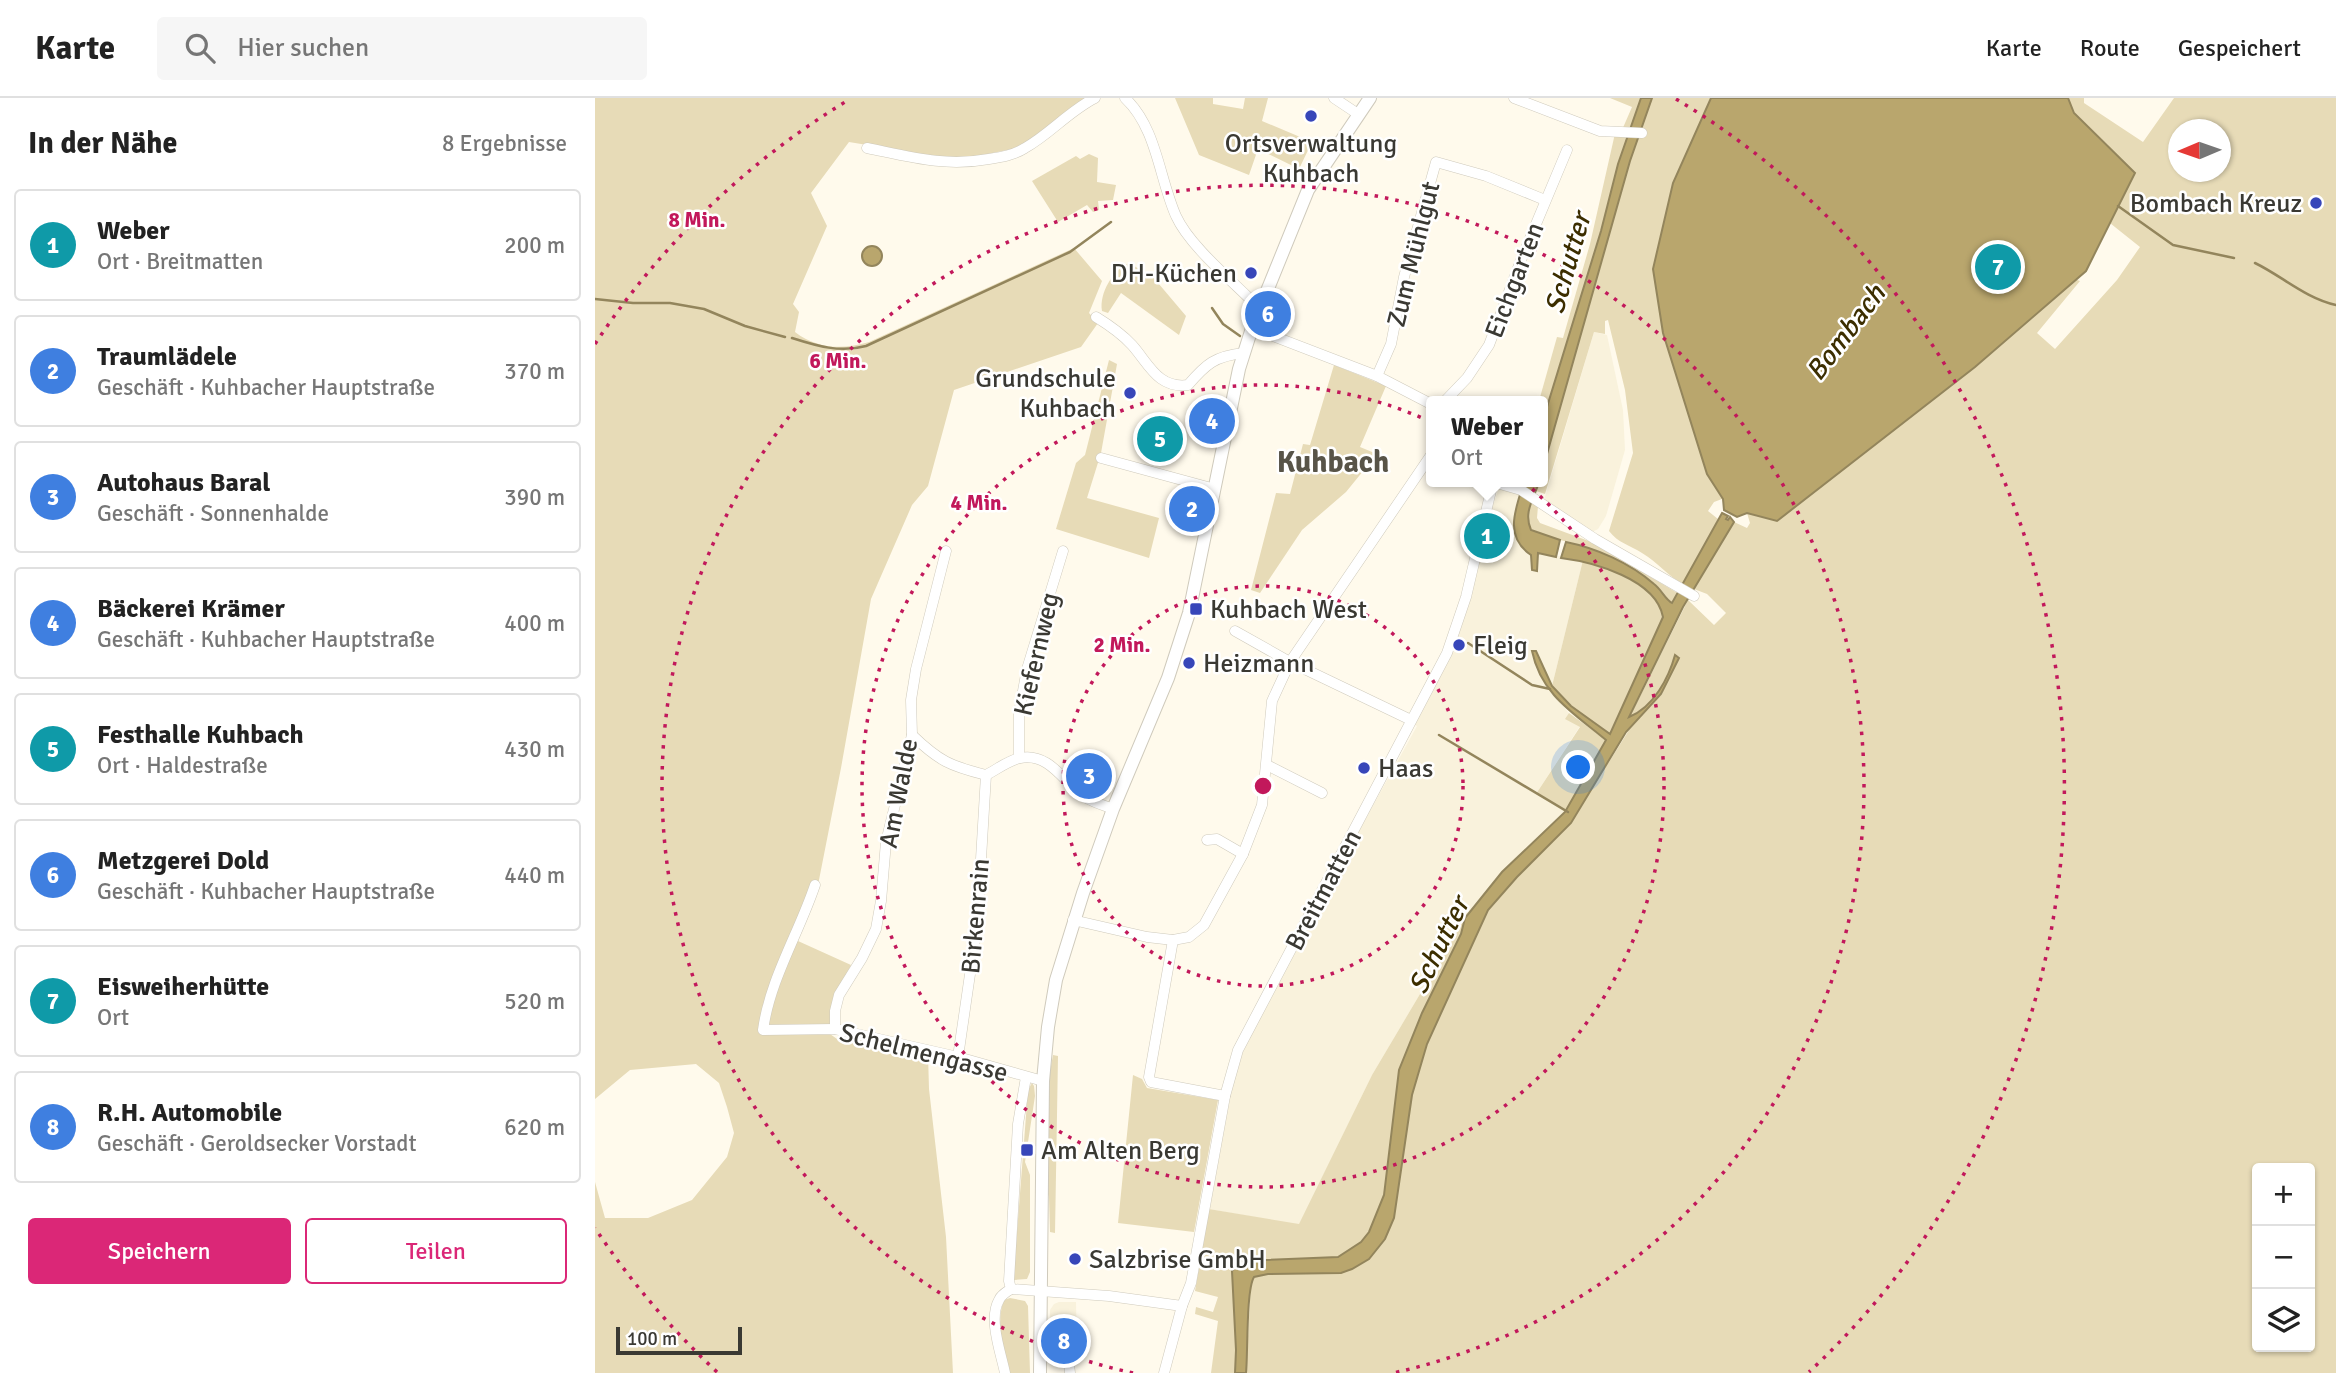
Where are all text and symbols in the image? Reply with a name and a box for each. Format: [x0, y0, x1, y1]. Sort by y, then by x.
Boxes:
search box [157, 17, 647, 80]
text: Karte [35, 28, 115, 69]
icon: search [181, 29, 219, 67]
text: Hier suchen [237, 32, 369, 64]
text: Karte [1986, 33, 2042, 63]
text: Route [2080, 33, 2140, 63]
text: Gespeichert [2178, 33, 2301, 63]
marker: Ortsverwaltung Kuhbach [1303, 108, 1319, 124]
north arrow [2168, 119, 2231, 182]
text: In der Nähe [28, 125, 177, 162]
place label: Ortsverwaltung Kuhbach [1225, 128, 1397, 190]
text: 8 Ergebnisse [442, 129, 567, 158]
street label: Zum Mühlgut [1380, 178, 1447, 330]
place label: Bombach Kreuz [2130, 188, 2302, 220]
marker: Bombach Kreuz [2308, 195, 2324, 211]
water label: Schutter [1537, 206, 1600, 317]
text: 8 Min. [668, 207, 726, 233]
text: Weber [97, 215, 170, 247]
street label: Eichgarten [1478, 218, 1552, 343]
text: 1 [47, 231, 59, 260]
text: 200 m [504, 231, 565, 260]
pin: 7 [1975, 241, 2021, 293]
text: Ort · Breitmatten [97, 247, 263, 276]
place label: DH-Küchen [1111, 258, 1237, 290]
marker: DH-Küchen [1243, 265, 1259, 281]
water label: Bombach [1799, 277, 1893, 387]
pin: 6 [1245, 288, 1291, 340]
text: Traumlädele [97, 341, 237, 373]
text: 6 Min. [809, 348, 867, 374]
text: 2 [47, 357, 59, 386]
text: 370 m [504, 357, 565, 386]
place label: Grundschule Kuhbach [975, 363, 1116, 425]
text: Geschäft · Kuhbacher Hauptstraße [97, 373, 435, 402]
marker: Grundschule Kuhbach [1122, 385, 1138, 401]
pin: 4 [1189, 395, 1235, 447]
popup [1426, 396, 1548, 487]
text: Weber [1451, 411, 1523, 443]
pin: 5 [1137, 413, 1183, 465]
text: Ort [1451, 443, 1483, 472]
district label: Kuhbach [1277, 444, 1389, 481]
text: Autohaus Baral [97, 467, 270, 499]
text: 3 [47, 483, 59, 512]
text: 390 m [504, 483, 565, 512]
pin: 2 [1169, 483, 1215, 535]
text: 4 Min. [950, 490, 1008, 516]
text: Geschäft · Sonnenhalde [97, 499, 329, 528]
pin: 1 [1464, 510, 1510, 562]
street label: Kiefernweg [1007, 589, 1067, 719]
text: Bäckerei Krämer [97, 593, 285, 625]
place label: Kuhbach West [1210, 594, 1367, 626]
marker: Kuhbach West [1188, 601, 1204, 617]
text: 4 [47, 609, 59, 638]
text: 400 m [504, 609, 565, 638]
text: Geschäft · Kuhbacher Hauptstraße [97, 625, 435, 654]
place label: Fleig [1473, 630, 1528, 662]
text: 2 Min. [1093, 632, 1151, 658]
marker: Fleig [1451, 637, 1467, 653]
place label: Heizmann [1203, 648, 1314, 680]
marker: Heizmann [1181, 655, 1197, 671]
text: Festhalle Kuhbach [97, 719, 304, 751]
text: 5 [47, 735, 59, 764]
text: 430 m [504, 735, 565, 764]
street label: Am Walde [873, 736, 925, 851]
pin: 3 [1066, 750, 1112, 802]
your location [1561, 750, 1595, 784]
text: Ort · Haldestraße [97, 751, 268, 780]
place label: Haas [1378, 753, 1433, 785]
marker: Haas [1356, 760, 1372, 776]
centre of rings [1251, 774, 1275, 798]
street label: Breitmatten [1279, 825, 1369, 956]
text: Metzgerei Dold [97, 845, 269, 877]
street label: Birkenrain [955, 857, 997, 975]
text: 6 [47, 861, 59, 890]
text: 440 m [504, 861, 565, 890]
text: Geschäft · Kuhbacher Hauptstraße [97, 877, 435, 906]
water label: Schutter [1401, 888, 1478, 999]
text: Eisweiherhütte [97, 971, 269, 1003]
text: 7 [47, 987, 59, 1016]
text: 520 m [504, 987, 565, 1016]
text: Ort [97, 1003, 129, 1032]
street label: Schelmengasse [836, 1017, 1011, 1089]
text: R.H. Automobile [97, 1097, 282, 1129]
text: 8 [47, 1113, 59, 1142]
text: 620 m [504, 1113, 565, 1142]
text: Geschäft · Geroldsecker Vorstadt [97, 1129, 417, 1158]
place label: Am Alten Berg [1041, 1135, 1200, 1167]
marker: Am Alten Berg [1019, 1142, 1035, 1158]
map controls [2252, 1163, 2315, 1352]
button: + [2252, 1163, 2315, 1226]
button: Speichern [28, 1218, 291, 1284]
button: Teilen [305, 1218, 567, 1284]
button: − [2252, 1226, 2315, 1289]
place label: Salzbrise GmbH [1089, 1244, 1266, 1276]
marker: Salzbrise GmbH [1067, 1251, 1083, 1267]
button: layers [2252, 1289, 2315, 1352]
pin: 8 [1041, 1315, 1087, 1367]
scale bar [616, 1324, 742, 1356]
text: 100 m [627, 1327, 677, 1351]

